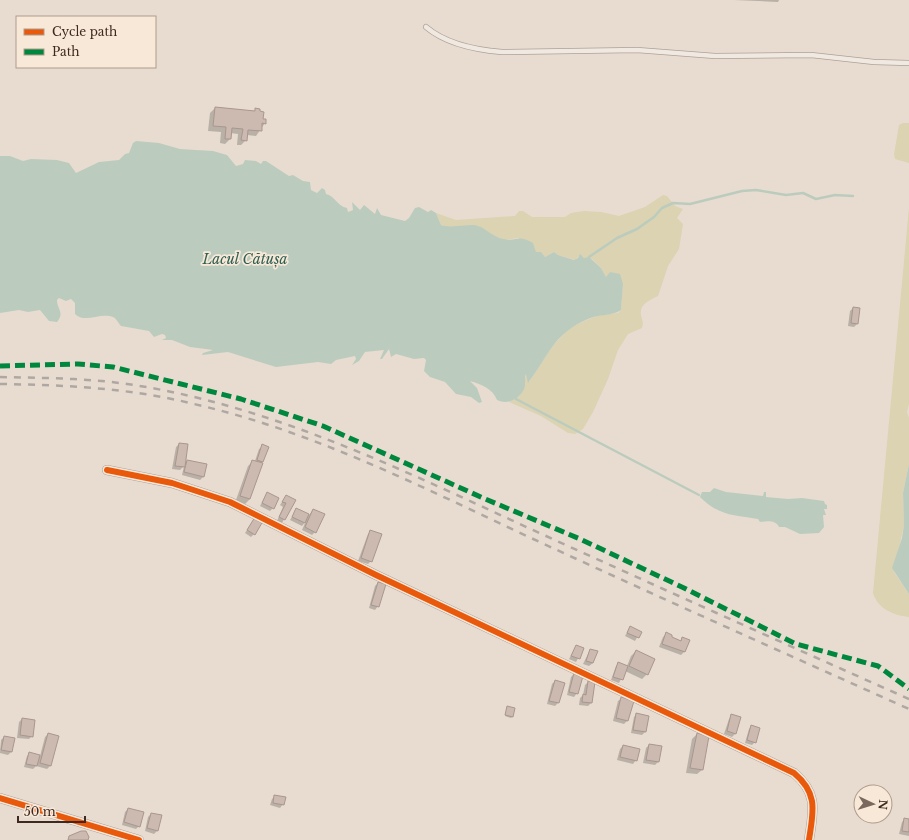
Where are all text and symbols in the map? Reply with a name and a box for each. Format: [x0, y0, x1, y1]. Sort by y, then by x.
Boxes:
legend [16, 16, 156, 68]
text: Cycle path [52, 24, 117, 39]
text: Path [52, 44, 80, 59]
water label: Lacul Cătușa [202, 250, 287, 268]
north arrow [853, 784, 893, 824]
scale bar [18, 798, 85, 824]
text: N [876, 799, 890, 811]
text: 50 m [24, 804, 56, 819]

